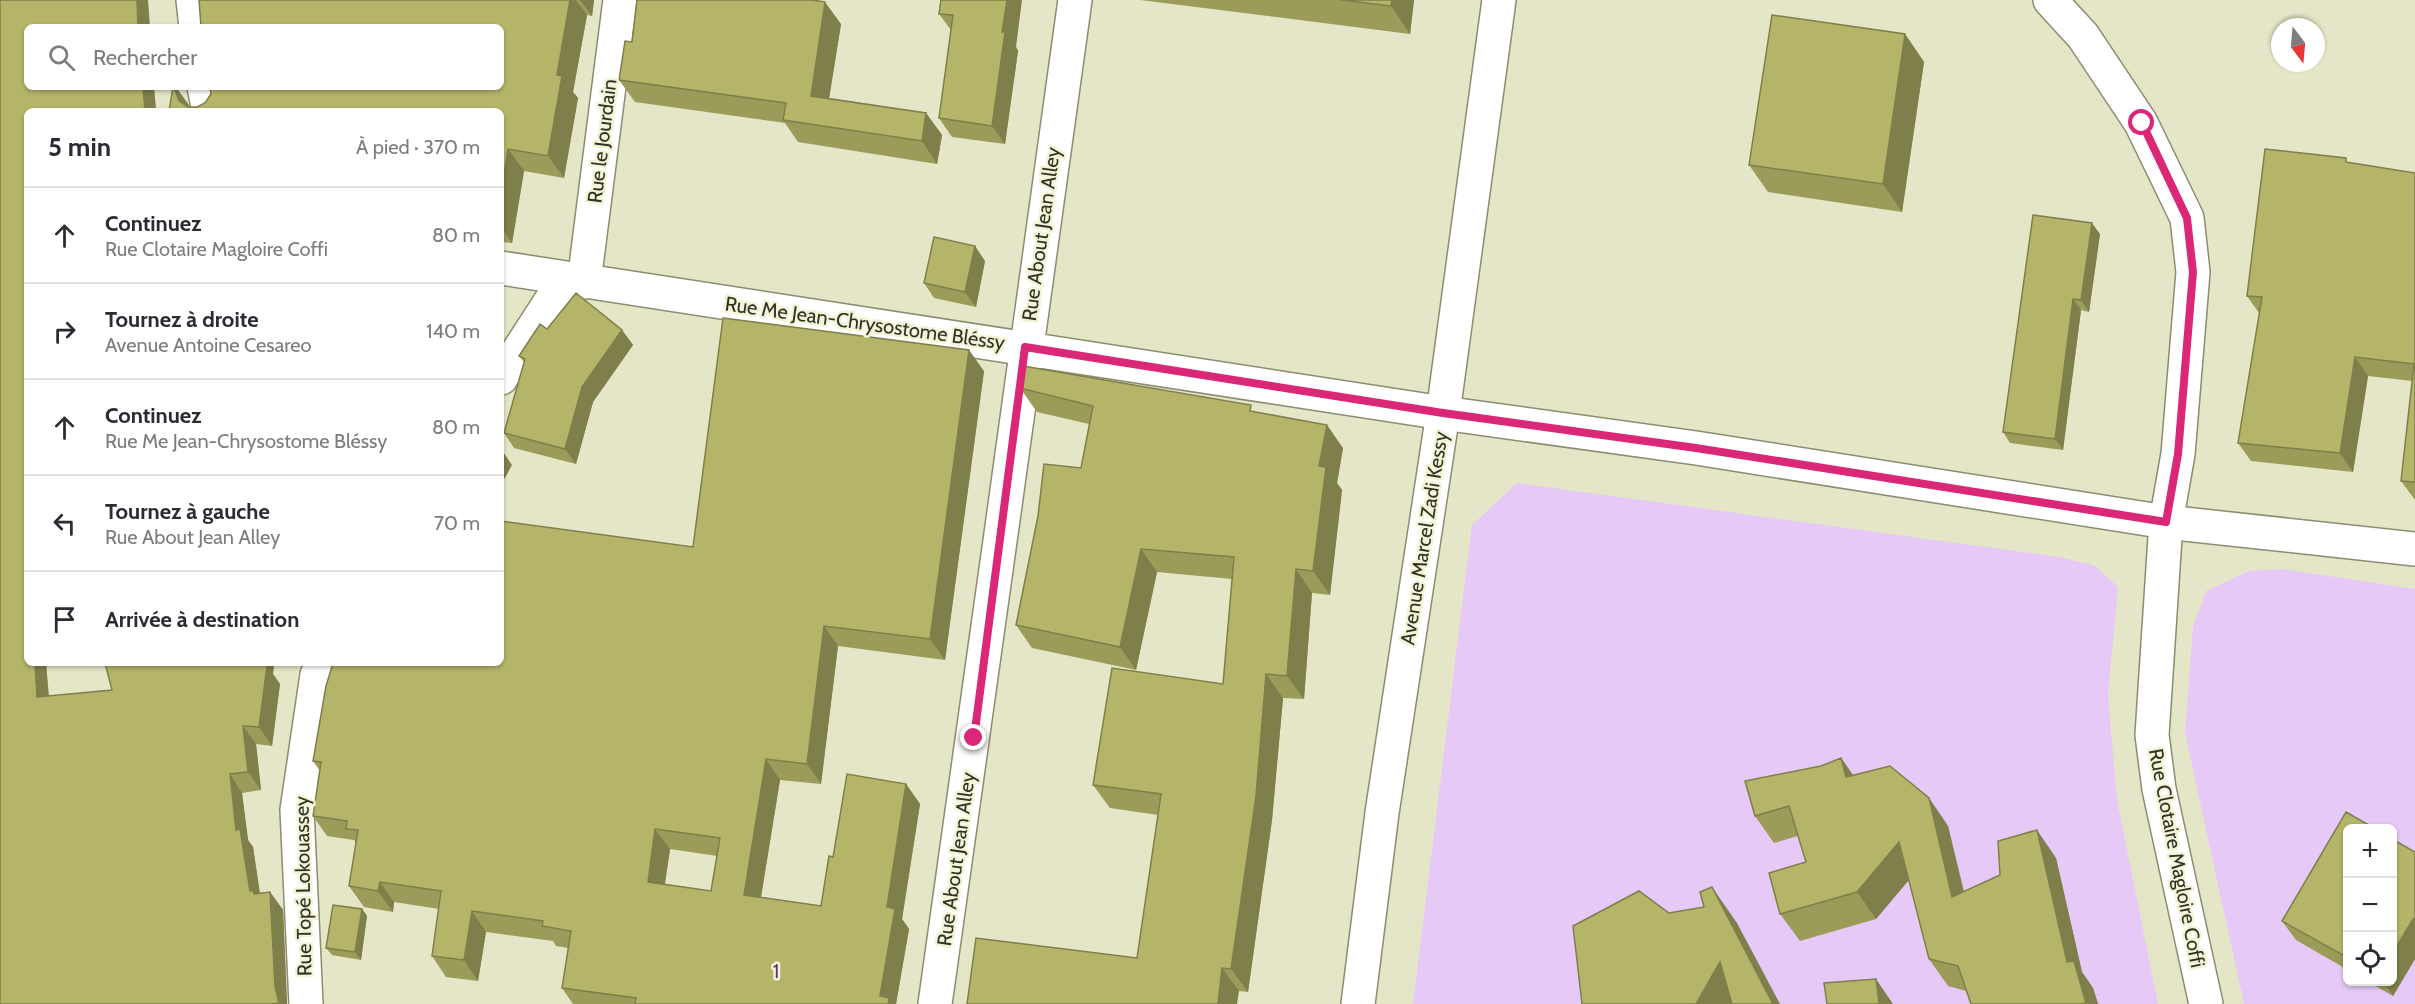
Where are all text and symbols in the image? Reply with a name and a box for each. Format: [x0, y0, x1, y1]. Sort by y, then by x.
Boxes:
north arrow [2271, 18, 2325, 72]
search box [24, 24, 504, 90]
icon: search [45, 41, 78, 74]
text: Rechercher [93, 44, 197, 71]
street label: Rue le Jourdain [582, 78, 622, 204]
route start [2128, 109, 2154, 135]
text: 5 min [48, 131, 111, 163]
text: À pied · 370 m [356, 135, 480, 159]
street label: Rue About Jean Alley [1017, 146, 1065, 322]
text: Continuez [105, 210, 202, 237]
icon: ahead [48, 219, 81, 252]
text: 80 m [432, 223, 480, 247]
text: Rue Clotaire Magloire Coffi [105, 237, 328, 261]
street label: Rue Me Jean-Chrysostome Bléssy [723, 291, 1007, 355]
text: Tournez à droite [105, 306, 259, 333]
icon: right [48, 315, 81, 348]
text: 140 m [426, 319, 480, 343]
text: Avenue Antoine Cesareo [105, 333, 312, 357]
text: Continuez [105, 402, 202, 429]
icon: ahead [48, 411, 81, 444]
text: 80 m [432, 415, 480, 439]
text: Rue Me Jean-Chrysostome Bléssy [105, 429, 387, 453]
street label: Avenue Marcel Zadi Kessy [1395, 430, 1453, 646]
text: Tournez à gauche [105, 498, 270, 525]
icon: left [48, 507, 81, 540]
text: 70 m [434, 511, 480, 535]
text: Rue About Jean Alley [105, 525, 280, 549]
icon: arrive [48, 603, 81, 636]
text: Arrivée à destination [105, 606, 299, 633]
route end [960, 724, 986, 750]
street label: Rue Clotaire Magloire Coffi [2144, 746, 2210, 970]
street label: Rue About Jean Alley [932, 771, 980, 947]
street label: Rue Topé Lokouassey [289, 796, 317, 976]
map controls [2343, 824, 2397, 986]
button: + [2343, 824, 2397, 878]
button: − [2343, 878, 2397, 932]
button: locate [2343, 932, 2397, 986]
park label: 1 [773, 959, 779, 983]

